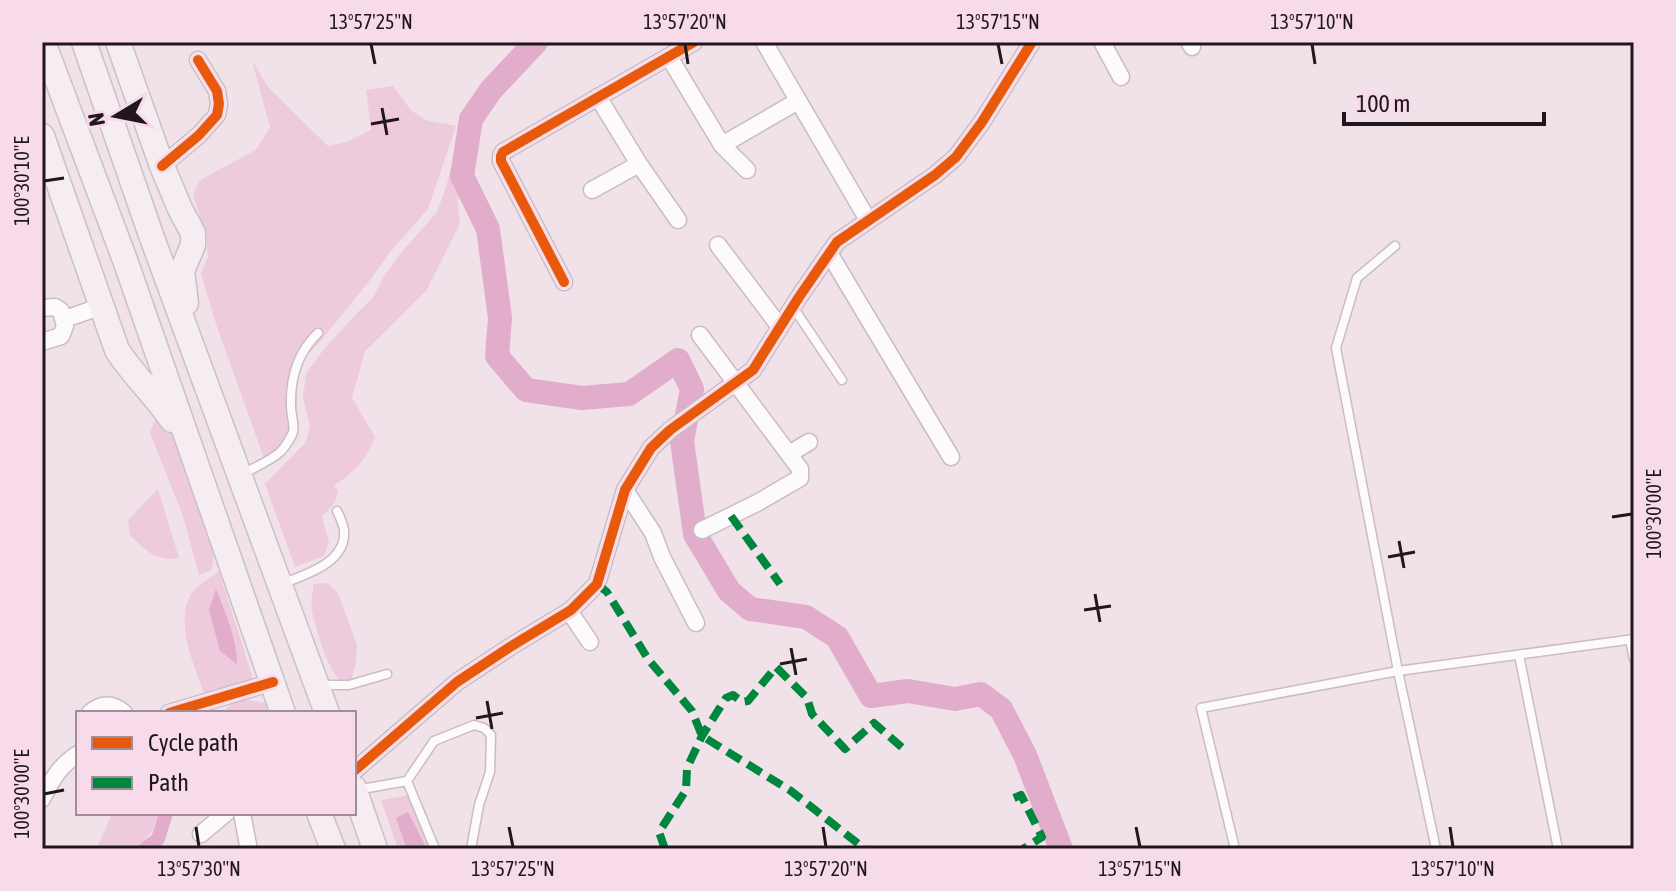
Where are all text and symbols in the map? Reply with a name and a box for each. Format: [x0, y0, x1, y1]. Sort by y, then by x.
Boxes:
text: 13°57'25"N [329, 10, 413, 33]
text: 13°57'20"N [643, 10, 727, 33]
text: 13°57'15"N [956, 10, 1040, 33]
text: 13°57'10"N [1270, 10, 1354, 33]
north arrow [76, 76, 156, 156]
scale bar [1344, 76, 1544, 126]
text: 100 m [1356, 90, 1410, 117]
text: N [82, 111, 110, 128]
text: 100°30'10"E [10, 136, 33, 226]
text: 100°30'00"E [1642, 469, 1665, 559]
legend [76, 711, 356, 815]
text: Cycle path [148, 729, 239, 756]
text: 100°30'00"E [10, 749, 33, 839]
text: Path [148, 769, 189, 796]
text: 13°57'30"N [157, 857, 241, 880]
text: 13°57'25"N [471, 857, 555, 880]
text: 13°57'20"N [784, 857, 868, 880]
text: 13°57'15"N [1098, 857, 1182, 880]
text: 13°57'10"N [1411, 857, 1495, 880]

